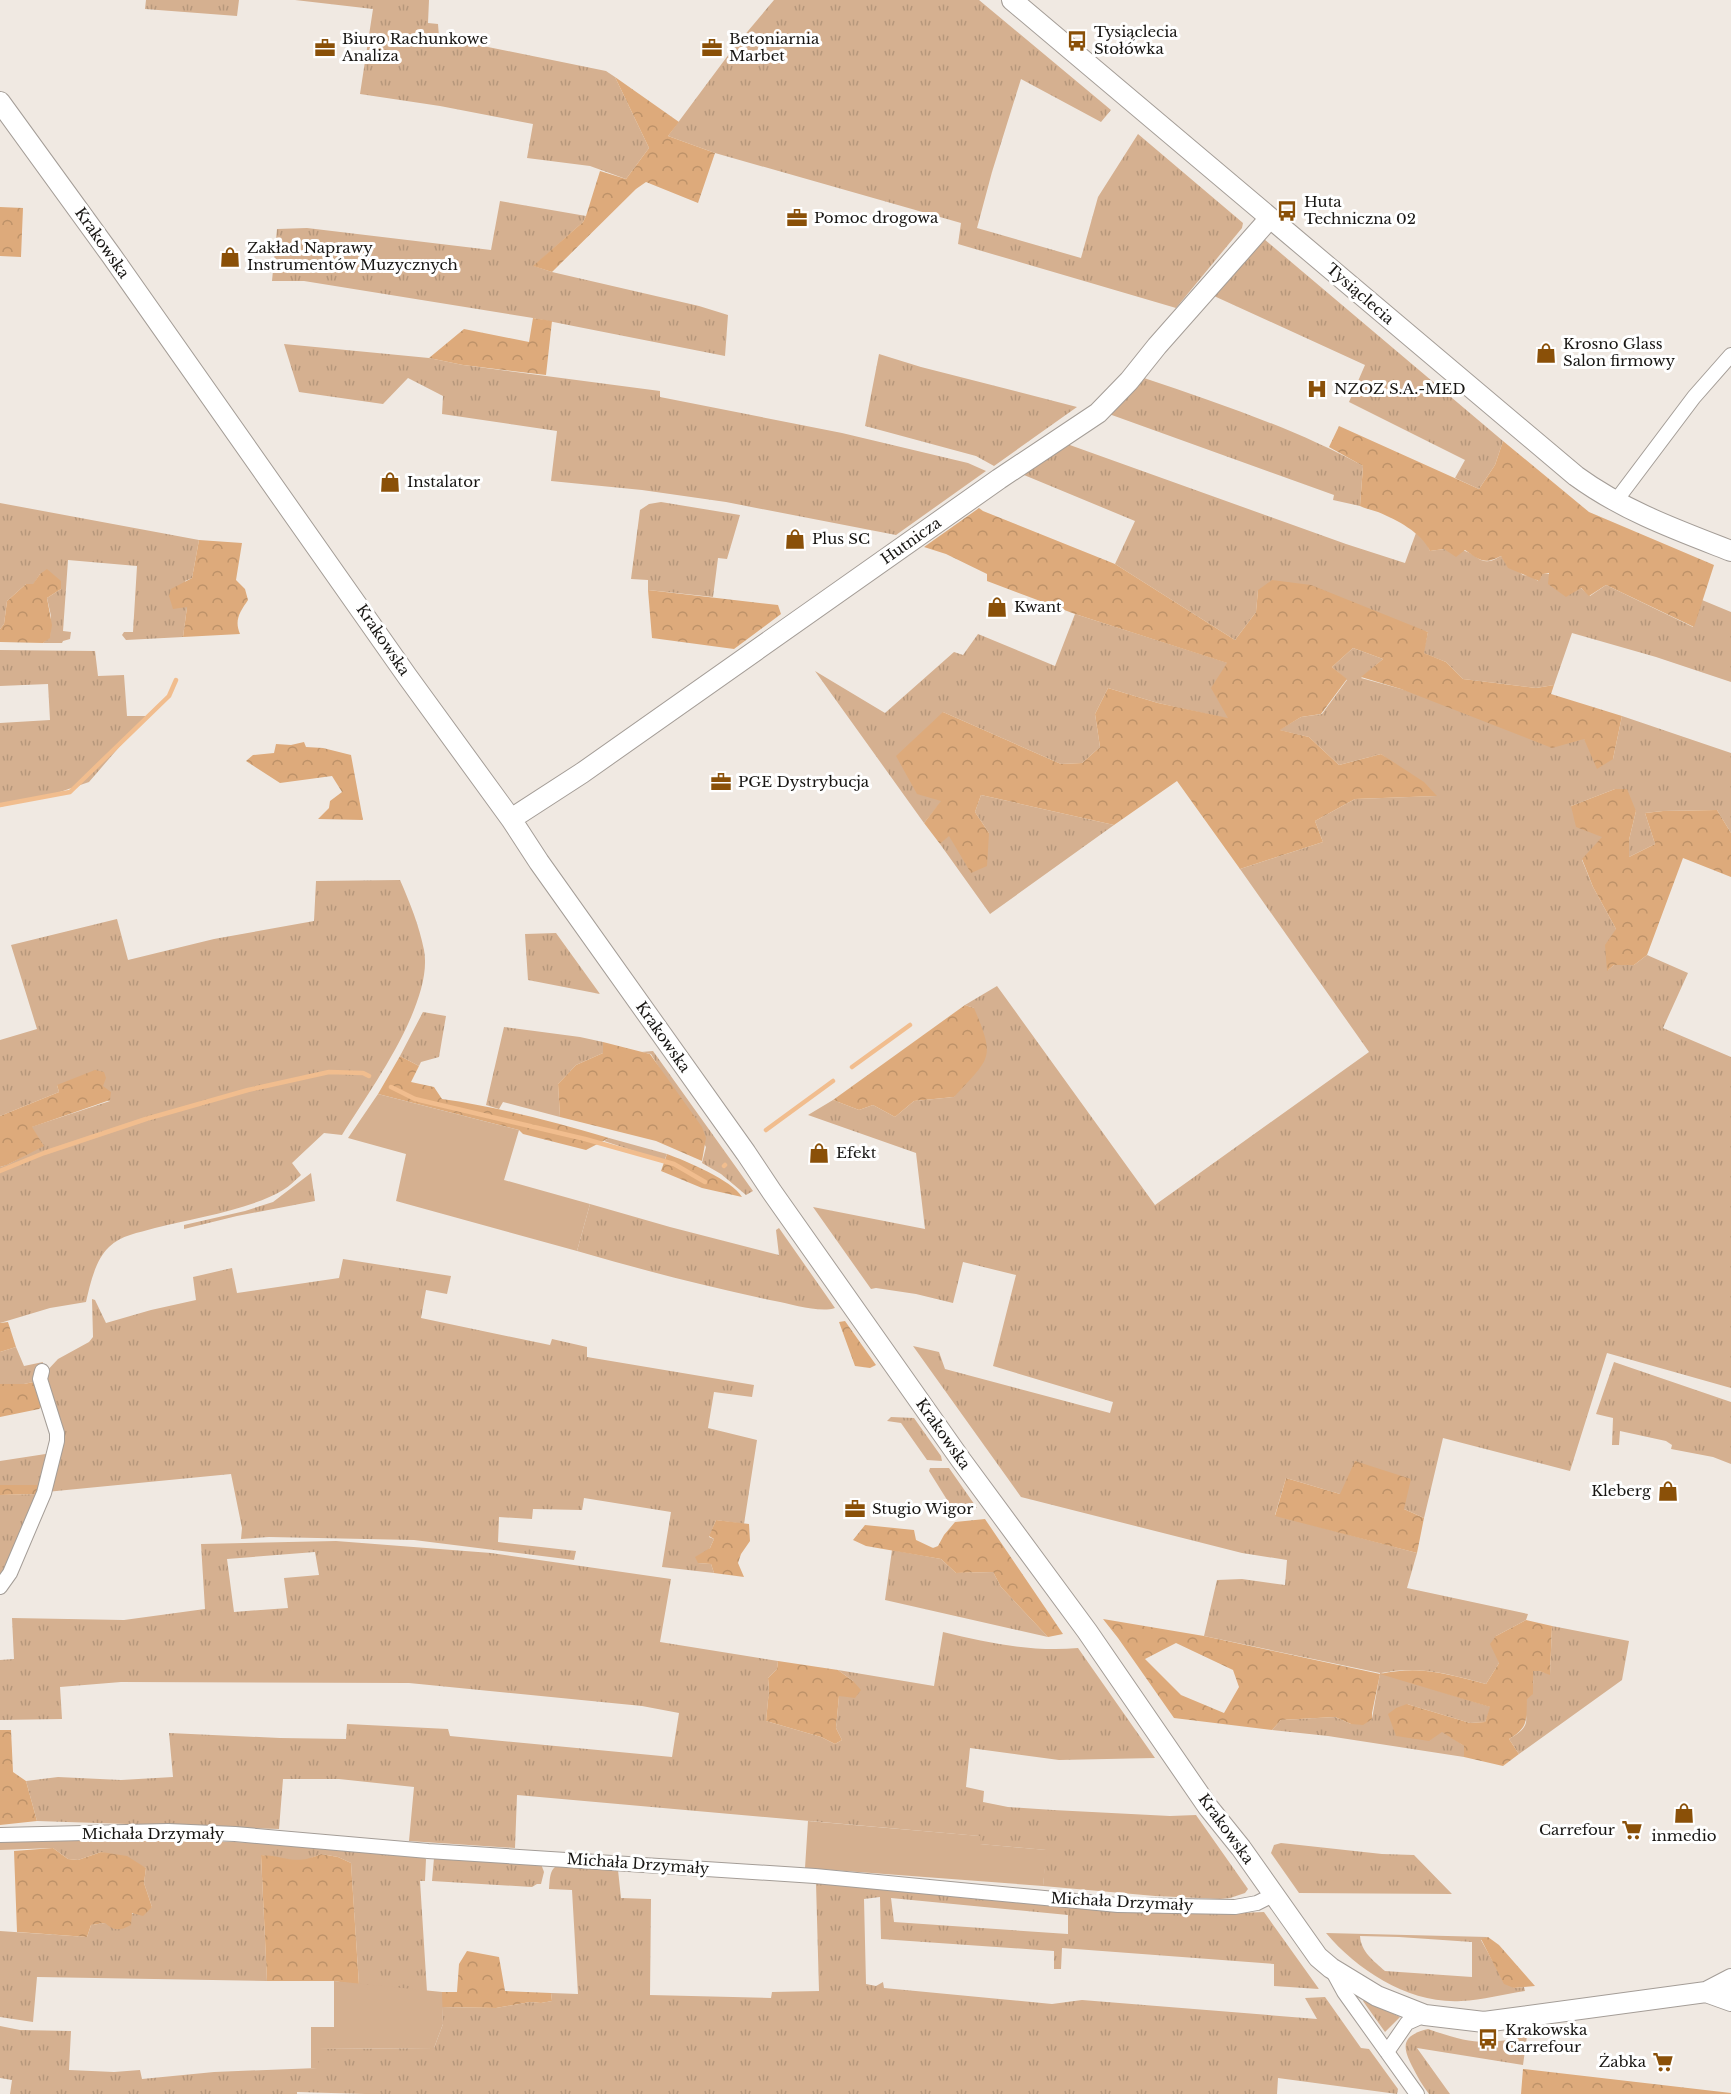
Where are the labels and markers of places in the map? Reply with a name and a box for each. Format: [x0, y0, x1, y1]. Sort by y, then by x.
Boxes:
place label: Tysiąclecia Stołówka [1094, 22, 1178, 58]
place label: Biuro Rachunkowe Analiza [341, 29, 488, 65]
place label: Betoniarnia Marbet [729, 29, 820, 65]
bus stop icon: Tysiąclecia Stołówka [1065, 29, 1089, 53]
office icon: Biuro Rachunkowe Analiza [313, 36, 337, 60]
office icon: Betoniarnia Marbet [700, 36, 724, 60]
place label: Huta Techniczna 02 [1304, 192, 1416, 228]
bus stop icon: Huta Techniczna 02 [1275, 199, 1299, 223]
office icon: Pomoc drogowa [785, 206, 809, 230]
place label: Pomoc drogowa [814, 208, 939, 227]
place label: Zakład Naprawy Instrumentów Muzycznych [247, 238, 458, 274]
shop icon: Zakład Naprawy Instrumentów Muzycznych [218, 245, 242, 269]
place label: Krosno Glass Salon firmowy [1563, 334, 1676, 370]
shop icon: Krosno Glass Salon firmowy [1534, 341, 1558, 365]
hospital icon: NZOZ S.A.-MED [1305, 377, 1329, 401]
place label: NZOZ S.A.-MED [1334, 379, 1465, 398]
shop icon: Instalator [378, 470, 402, 494]
place label: Instalator [407, 472, 481, 491]
shop icon: Plus SC [783, 527, 807, 551]
place label: Plus SC [812, 529, 870, 548]
shop icon: Kwant [985, 595, 1009, 619]
place label: Kwant [1014, 597, 1062, 616]
office icon: PGE Dystrybucja [709, 770, 733, 794]
place label: PGE Dystrybucja [738, 772, 870, 791]
shop icon: Efekt [807, 1141, 831, 1165]
place label: Efekt [836, 1143, 877, 1162]
shop icon: Kleberg [1656, 1479, 1680, 1503]
place label: Kleberg [1591, 1481, 1652, 1500]
office icon: Stugio Wigor [843, 1497, 867, 1521]
place label: Stugio Wigor [872, 1499, 974, 1518]
shop icon: inmedio [1672, 1801, 1696, 1825]
supermarket icon: Carrefour [1620, 1818, 1644, 1842]
place label: Carrefour [1539, 1820, 1616, 1839]
place label: inmedio [1651, 1826, 1717, 1845]
place label: Krakowska Carrefour [1505, 2020, 1588, 2056]
bus stop icon: Krakowska Carrefour [1476, 2027, 1500, 2051]
supermarket icon: Żabka [1651, 2050, 1675, 2074]
place label: Żabka [1599, 2052, 1647, 2071]

